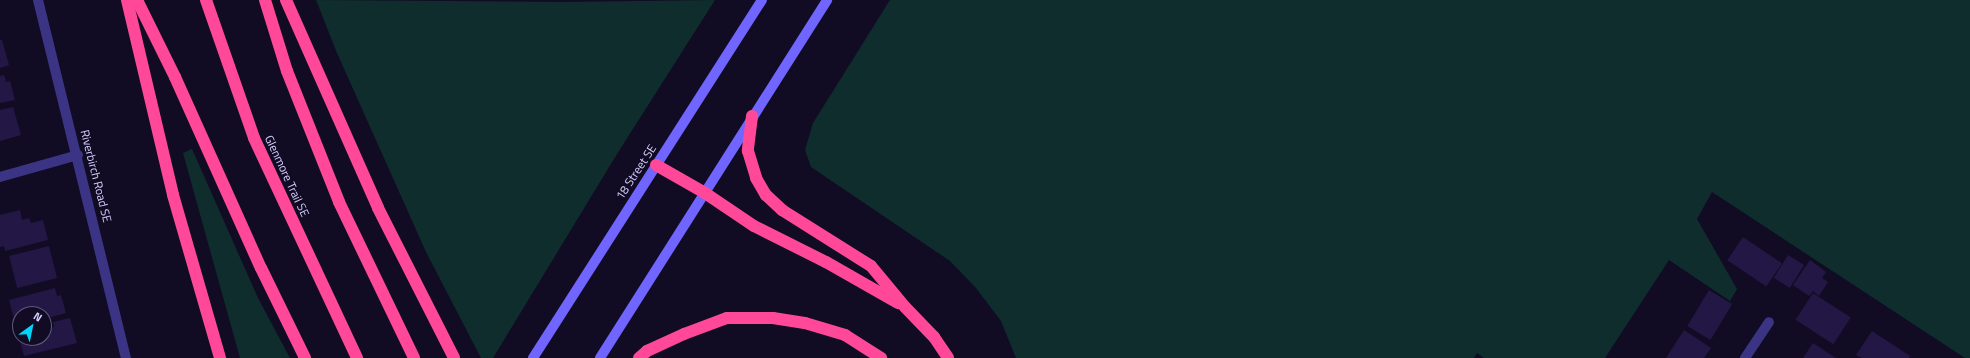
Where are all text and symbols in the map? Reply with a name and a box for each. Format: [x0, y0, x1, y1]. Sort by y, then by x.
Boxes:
street label: Riverbirch Road SE [78, 128, 114, 224]
street label: Glenmore Trail SE [262, 133, 312, 219]
street label: 18 Street SE [613, 142, 659, 202]
north arrow [12, 306, 52, 346]
text: N [30, 308, 46, 326]

